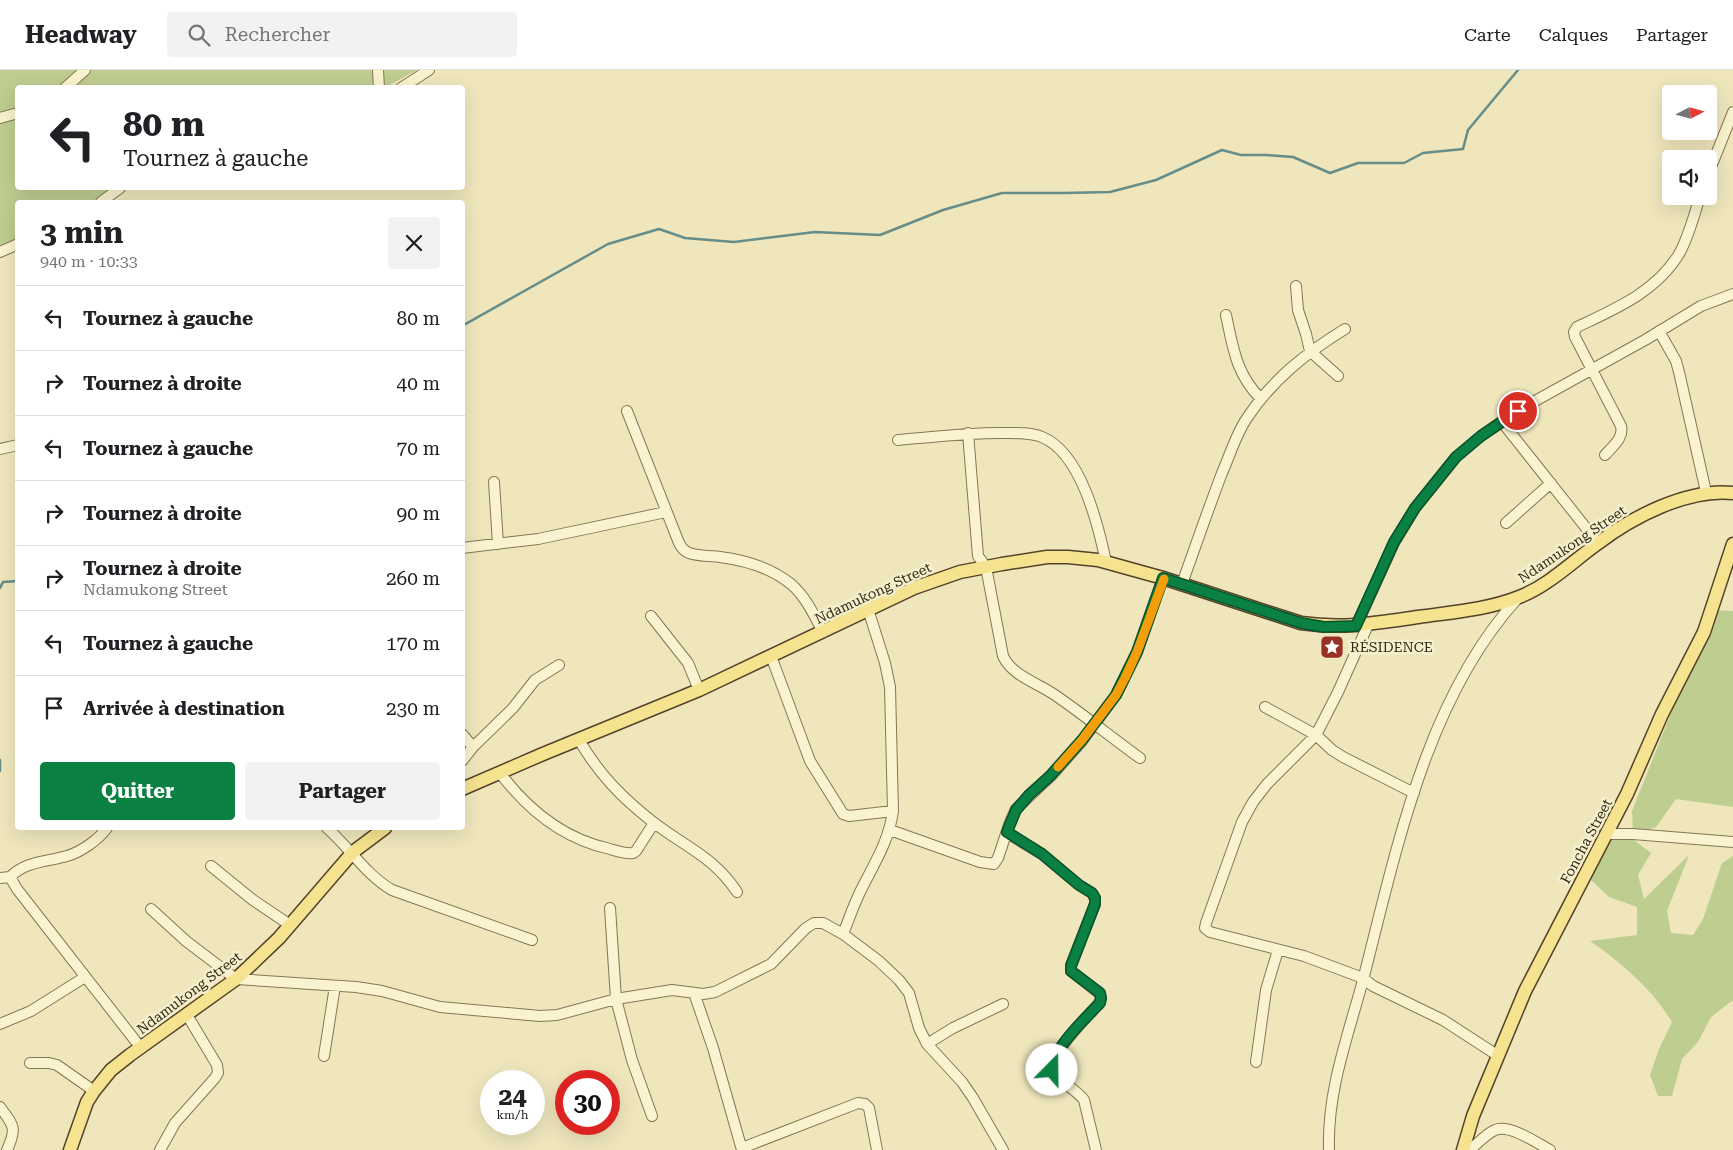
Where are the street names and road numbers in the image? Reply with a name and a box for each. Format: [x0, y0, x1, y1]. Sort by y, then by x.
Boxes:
street label: Ndamukong Street [1515, 502, 1629, 586]
street label: Ndamukong Street [812, 559, 934, 627]
street label: Foncha Street [1557, 796, 1615, 886]
street label: Ndamukong Street [134, 948, 244, 1038]

